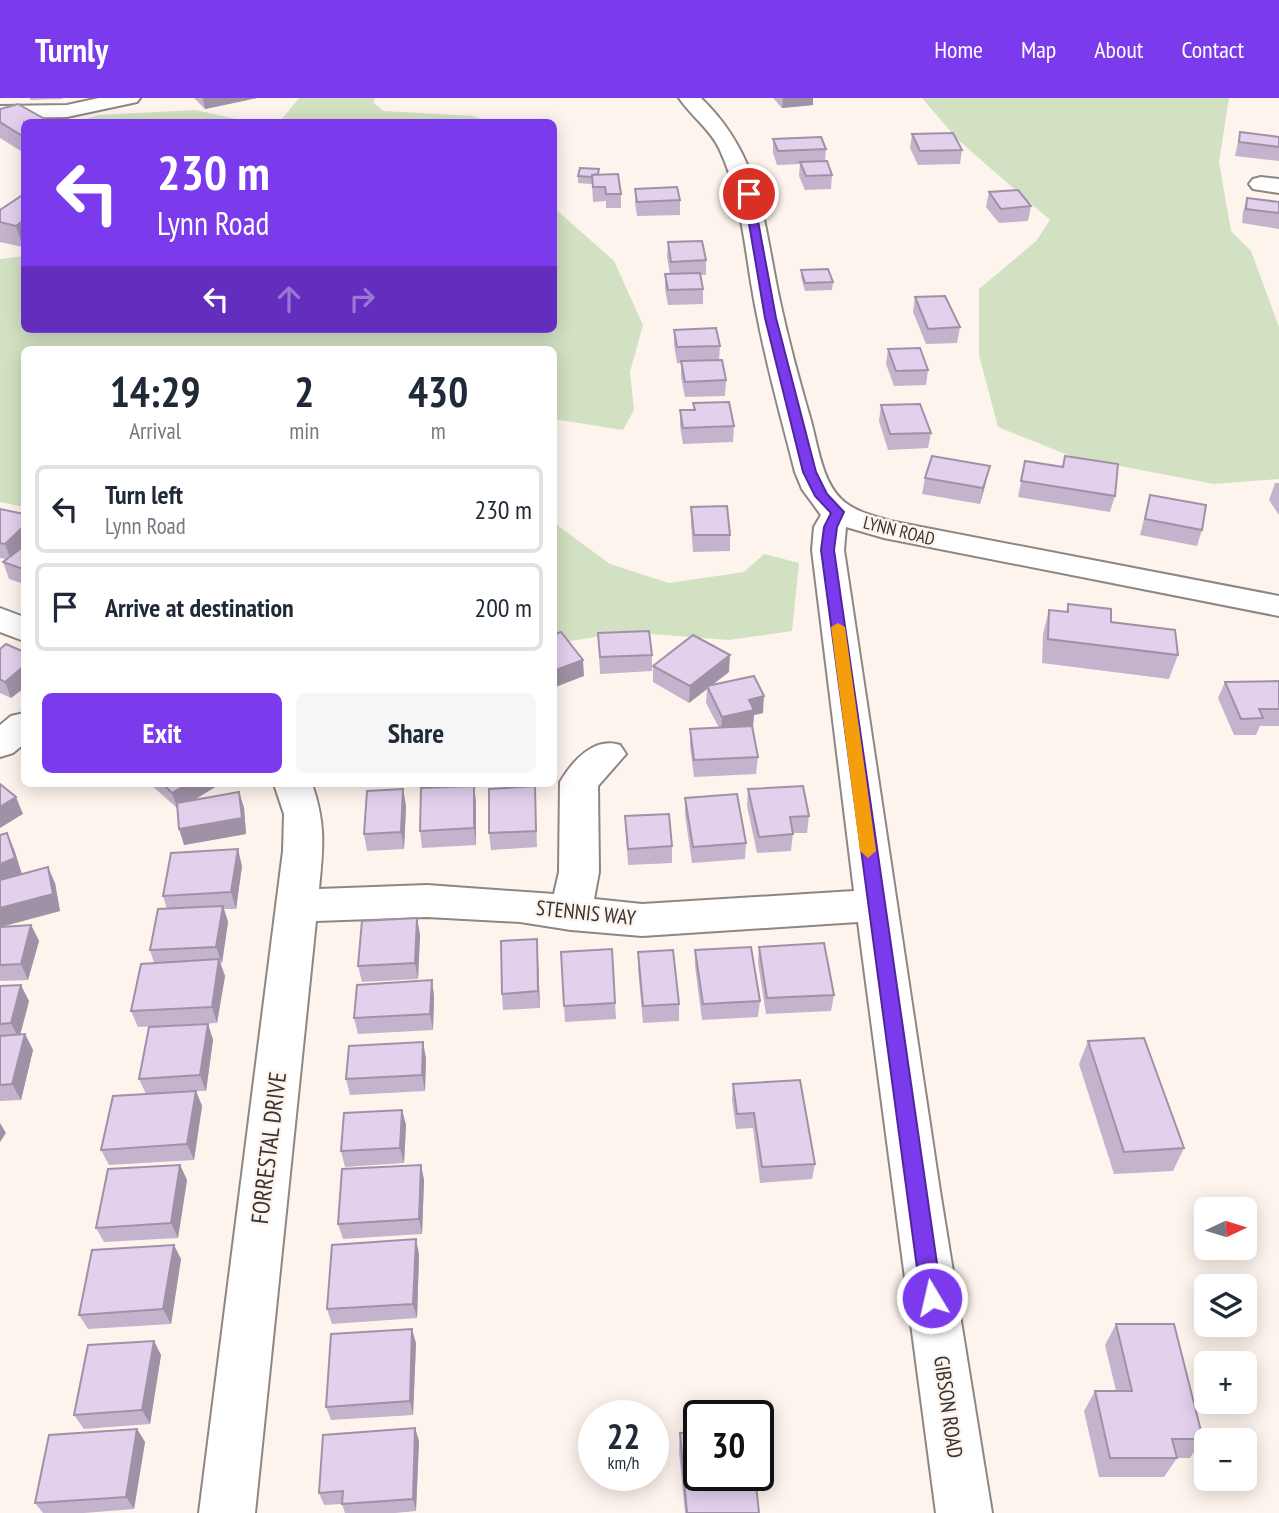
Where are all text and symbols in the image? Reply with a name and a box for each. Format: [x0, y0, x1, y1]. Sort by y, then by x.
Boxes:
text: Turnly [35, 28, 108, 71]
text: Home [934, 34, 983, 65]
text: Map [1021, 34, 1056, 65]
text: About [1094, 34, 1143, 65]
text: Contact [1181, 34, 1244, 65]
text: 230 m [157, 140, 270, 204]
icon: left [42, 147, 133, 238]
pin [719, 164, 779, 224]
icon: arrive [730, 175, 768, 213]
text: Lynn Road [157, 202, 269, 244]
icon: left [197, 280, 235, 318]
icon: ahead [270, 280, 308, 318]
icon: right [343, 280, 381, 318]
text: 14:29 [110, 364, 201, 419]
text: 2 [294, 364, 314, 419]
text: 430 [408, 364, 468, 419]
text: Arrival [129, 416, 181, 445]
text: min [289, 416, 319, 445]
text: m [431, 416, 446, 445]
text: Turn left [105, 478, 183, 511]
icon: left [46, 490, 84, 528]
text: 230 m [474, 493, 532, 526]
text: Lynn Road [105, 511, 186, 540]
street label: LYNN ROAD [861, 511, 937, 550]
icon: arrive [46, 588, 84, 626]
text: Arrive at destination [105, 591, 294, 624]
text: 200 m [474, 591, 532, 624]
button: Exit [42, 693, 282, 773]
button: Share [296, 693, 536, 773]
street label: STENNIS WAY [535, 894, 638, 931]
street label: FORRESTAL DRIVE [244, 1070, 293, 1226]
north arrow [1194, 1197, 1256, 1260]
map controls [1194, 1197, 1257, 1491]
position arrow [895, 1261, 969, 1335]
button: layers [1194, 1274, 1257, 1337]
button: + [1194, 1351, 1257, 1414]
street label: GIBSON ROAD [928, 1354, 969, 1460]
speed limit sign: 30 [683, 1400, 774, 1491]
text: 22 [607, 1413, 640, 1459]
button: − [1194, 1428, 1257, 1491]
text: km/h [608, 1451, 639, 1474]

